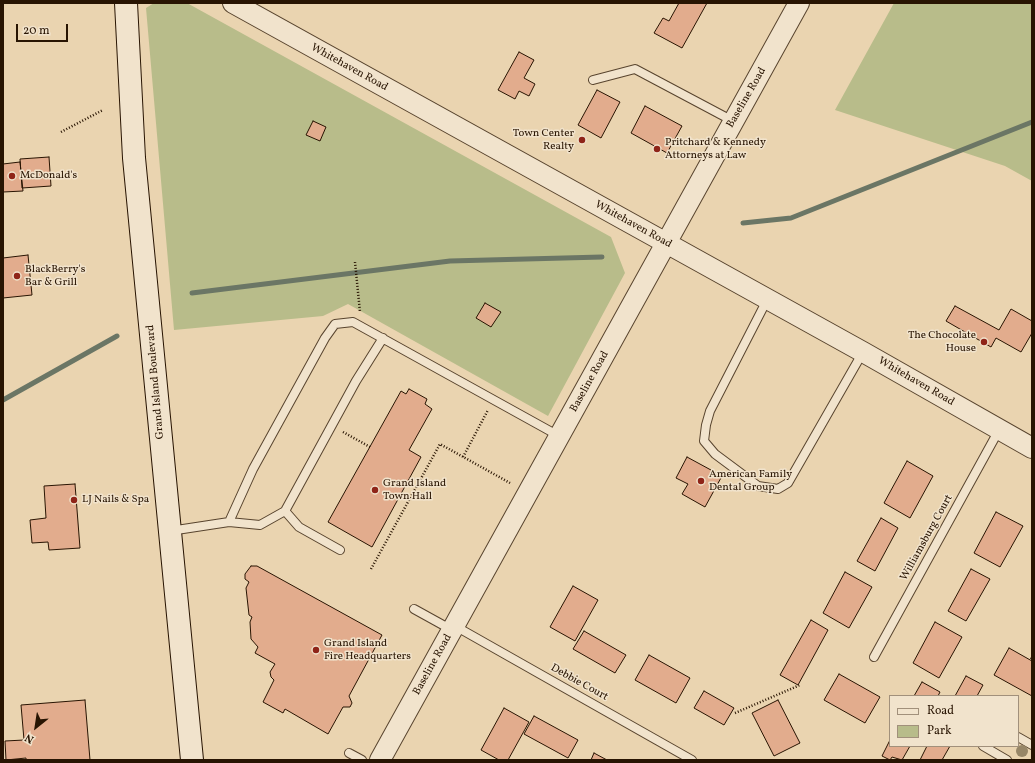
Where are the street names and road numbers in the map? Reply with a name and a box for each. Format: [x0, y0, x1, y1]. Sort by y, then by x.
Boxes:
street label: Whitehaven Road [308, 41, 390, 95]
street label: Baseline Road [724, 65, 770, 131]
street label: Whitehaven Road [592, 198, 674, 252]
street label: Grand Island Boulevard [144, 324, 168, 440]
street label: Baseline Road [568, 349, 612, 415]
street label: Whitehaven Road [875, 355, 957, 409]
street label: Williamsburg Court [898, 493, 956, 583]
street label: Baseline Road [411, 632, 455, 698]
street label: Debbie Court [548, 662, 610, 704]

